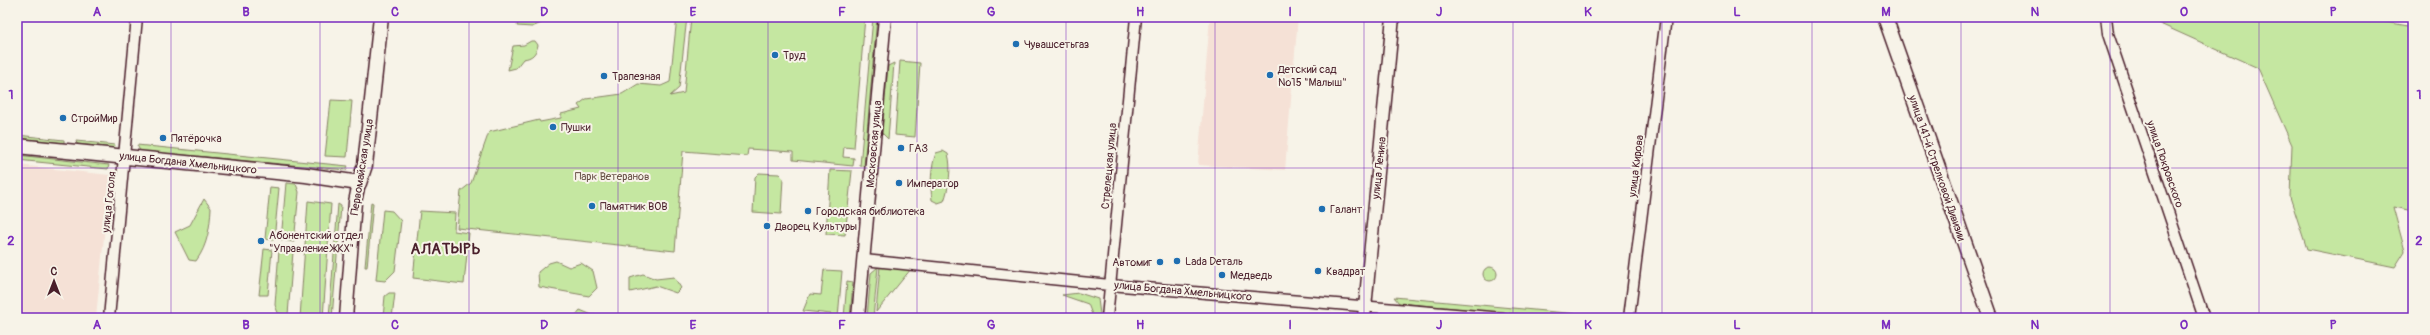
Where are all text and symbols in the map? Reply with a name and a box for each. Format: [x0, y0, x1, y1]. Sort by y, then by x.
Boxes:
text: A [93, 4, 102, 20]
text: B [242, 4, 250, 20]
text: C [391, 4, 399, 20]
text: D [540, 4, 548, 20]
text: E [690, 4, 697, 20]
text: F [838, 4, 846, 20]
text: G [987, 4, 996, 20]
text: H [1136, 4, 1144, 20]
text: I [1288, 4, 1292, 20]
text: J [1436, 4, 1442, 20]
text: K [1584, 4, 1592, 20]
text: L [1733, 4, 1741, 20]
text: M [1881, 4, 1891, 20]
text: N [2031, 4, 2040, 20]
text: O [2180, 4, 2189, 20]
text: P [2329, 4, 2337, 20]
place label: Чувашсетьгаз [1024, 38, 1089, 51]
marker: Чувашсетьгаз [1011, 39, 1021, 49]
place label: Труд [783, 49, 806, 62]
marker: Труд [770, 50, 780, 60]
place label: Детский сад №15 "Малыш" [1277, 63, 1347, 89]
place label: Трапезная [612, 70, 661, 83]
marker: Детский сад №15 "Малыш" [1265, 70, 1275, 80]
marker: Трапезная [599, 71, 609, 81]
text: 1 [8, 87, 14, 103]
text: 1 [2416, 87, 2422, 103]
street label: улица 141-й Стрелковой Дивизии [1906, 92, 1968, 243]
street label: Московская улица [864, 100, 884, 188]
place label: СтройМир [71, 112, 118, 125]
marker: СтройМир [58, 113, 68, 123]
street label: Первомайская улица [348, 118, 376, 216]
street label: улица Покровского [2144, 118, 2186, 209]
place label: Пушки [561, 121, 591, 134]
marker: Пушки [548, 122, 558, 132]
street label: Стрелецкая улица [1099, 122, 1119, 210]
place label: Пятёрочка [171, 132, 222, 145]
marker: Пятёрочка [158, 133, 168, 143]
street label: улица Кирова [1626, 134, 1646, 199]
street label: улица Ленина [1369, 136, 1389, 201]
place label: ГАЗ [909, 142, 928, 155]
marker: ГАЗ [896, 143, 906, 153]
street label: улица Богдана Хмельницкого [118, 149, 258, 177]
park label: Парк Ветеранов [575, 170, 649, 183]
street label: улица Гоголя [99, 171, 119, 234]
place label: Император [907, 177, 959, 190]
marker: Император [894, 178, 904, 188]
place label: Памятник ВОВ [600, 200, 668, 213]
marker: Памятник ВОВ [587, 201, 597, 211]
place label: Галант [1330, 203, 1363, 216]
marker: Галант [1317, 204, 1327, 214]
place label: Городская библиотека [816, 205, 925, 218]
marker: Городская библиотека [803, 206, 813, 216]
place label: Дворец Культуры [774, 220, 857, 233]
marker: Дворец Культуры [762, 221, 772, 231]
place label: Абонентский отдел "Управление ЖКХ" [269, 229, 364, 255]
text: 2 [7, 233, 15, 249]
text: 2 [2415, 233, 2423, 249]
marker: Абонентский отдел "Управление ЖКХ" [256, 236, 266, 246]
district label: АЛАТЫРЬ [410, 240, 482, 259]
place label: Lada Dеталь [1185, 255, 1243, 268]
place label: Автомиг [1112, 256, 1152, 269]
marker: Lada Dеталь [1172, 256, 1182, 266]
marker: Автомиг [1155, 257, 1165, 267]
north arrow [34, 261, 74, 301]
text: С [51, 265, 58, 278]
place label: Квадрат [1326, 265, 1366, 278]
marker: Квадрат [1313, 266, 1323, 276]
place label: Медведь [1230, 269, 1272, 282]
marker: Медведь [1217, 270, 1227, 280]
street label: улица Богдана Хмельницкого [1113, 278, 1253, 304]
text: A [93, 317, 102, 333]
text: B [242, 317, 250, 333]
text: C [391, 317, 399, 333]
text: D [540, 317, 548, 333]
text: E [690, 317, 697, 333]
text: F [838, 317, 846, 333]
text: G [987, 317, 996, 333]
text: H [1136, 317, 1144, 333]
text: I [1288, 317, 1292, 333]
text: J [1436, 317, 1442, 333]
text: K [1584, 317, 1592, 333]
text: L [1733, 317, 1741, 333]
text: M [1881, 317, 1891, 333]
text: N [2031, 317, 2040, 333]
text: O [2180, 317, 2189, 333]
text: P [2329, 317, 2337, 333]

